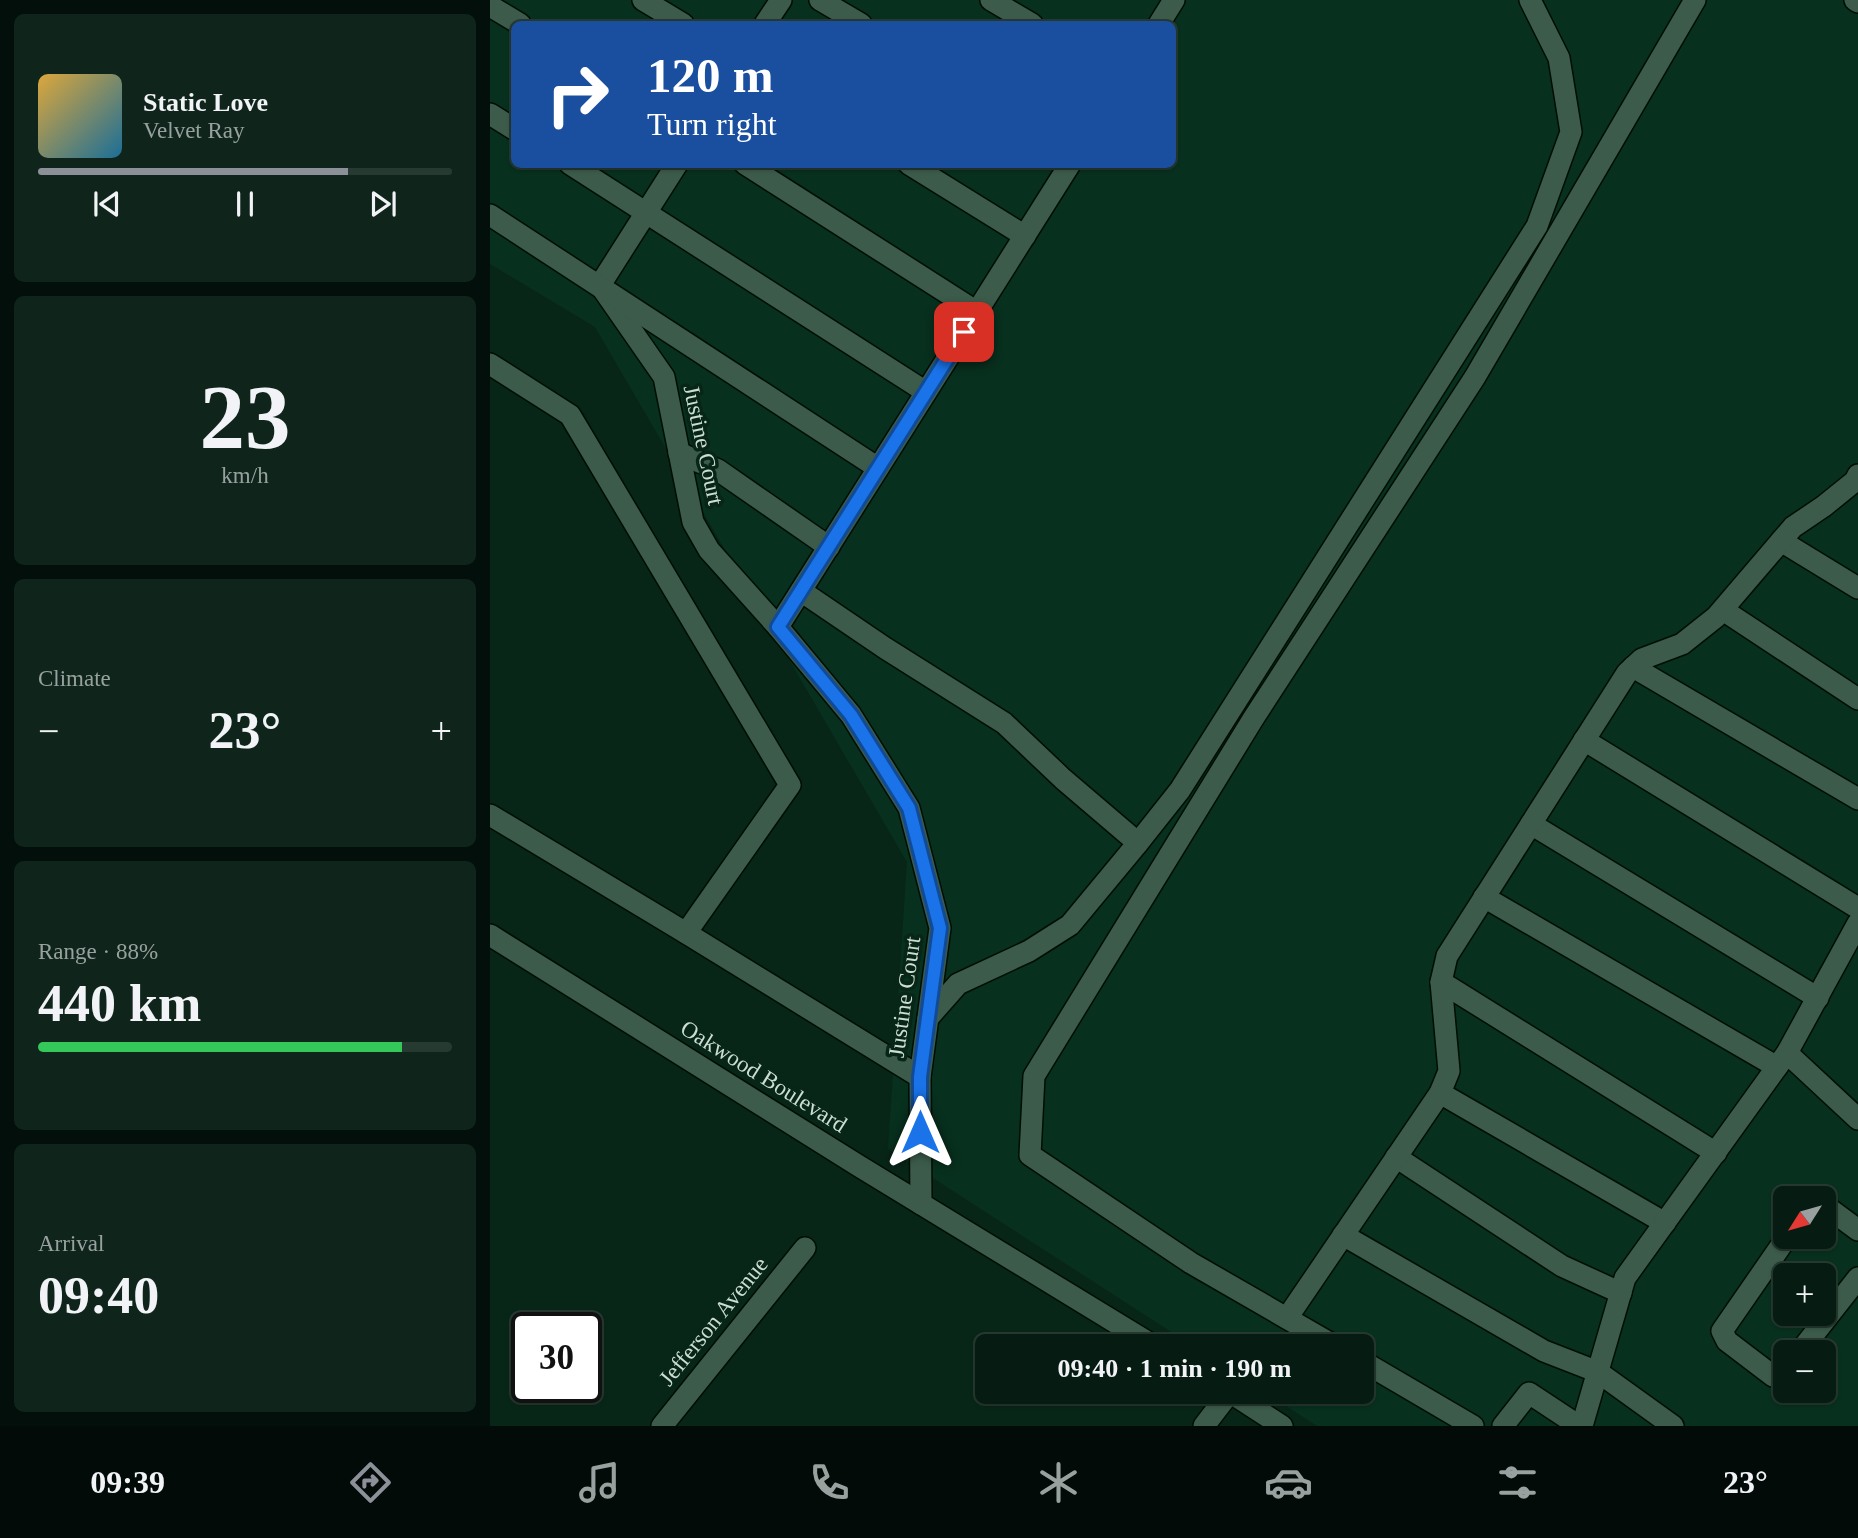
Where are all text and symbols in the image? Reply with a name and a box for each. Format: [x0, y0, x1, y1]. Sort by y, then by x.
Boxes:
text: 120 m [647, 48, 774, 103]
icon: right [532, 49, 623, 140]
text: Static Love [143, 88, 268, 117]
text: Turn right [647, 106, 777, 142]
text: Velvet Ray [143, 118, 245, 143]
icon: previous [88, 185, 126, 223]
icon: pause [226, 185, 264, 223]
icon: next [364, 185, 402, 223]
pin [934, 302, 994, 362]
icon: arrive [945, 313, 983, 351]
text: 23 [200, 367, 291, 468]
street label: Justine Court [679, 383, 729, 508]
text: km/h [221, 463, 269, 488]
text: Climate [38, 666, 111, 691]
text: 23° [209, 702, 281, 759]
text: − [38, 710, 59, 752]
text: + [431, 710, 452, 752]
street label: Justine Court [884, 934, 925, 1059]
text: Range · 88% [38, 939, 158, 964]
text: 440 km [38, 975, 201, 1032]
street label: Oakwood Boulevard [676, 1015, 852, 1138]
position arrow [883, 1095, 957, 1169]
north arrow [1773, 1186, 1836, 1250]
map controls [1773, 1186, 1836, 1403]
text: Arrival [38, 1231, 104, 1256]
street label: Jefferson Avenue [654, 1252, 773, 1391]
button: + [1773, 1263, 1836, 1326]
text: 09:40 [38, 1267, 159, 1324]
speed limit sign: 30 [511, 1312, 602, 1403]
button: − [1773, 1340, 1836, 1403]
text: 09:40 · 1 min · 190 m [1058, 1354, 1292, 1383]
icon: directions [346, 1458, 395, 1507]
icon: music [575, 1458, 624, 1507]
icon: phone [805, 1458, 854, 1507]
icon: climate [1034, 1458, 1083, 1507]
icon: car [1264, 1458, 1313, 1507]
icon: filters [1493, 1458, 1542, 1507]
text: 09:39 [90, 1464, 165, 1500]
text: 23° [1723, 1464, 1768, 1500]

